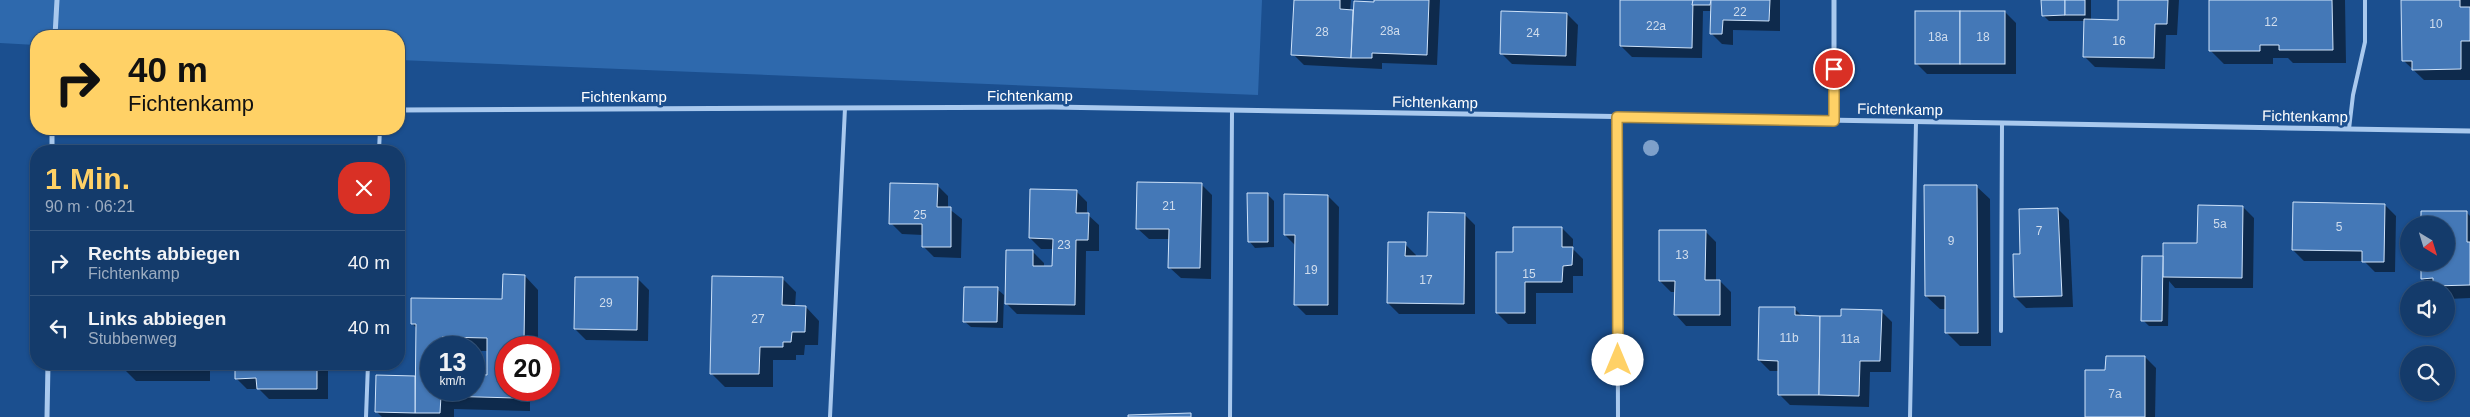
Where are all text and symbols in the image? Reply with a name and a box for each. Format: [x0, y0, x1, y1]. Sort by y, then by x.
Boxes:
house number: 22 [1733, 5, 1747, 19]
house number: 12 [2264, 15, 2278, 29]
house number: 10 [2429, 17, 2443, 31]
house number: 22a [1646, 19, 1666, 33]
house number: 28a [1380, 24, 1400, 38]
house number: 28 [1315, 25, 1329, 39]
house number: 24 [1526, 26, 1540, 40]
house number: 18a [1928, 30, 1948, 44]
house number: 18 [1976, 30, 1990, 44]
house number: 16 [2112, 34, 2126, 48]
pin [1813, 48, 1855, 90]
icon: right [45, 50, 110, 115]
text: 40 m [128, 50, 208, 89]
icon: arrive [1820, 55, 1848, 83]
street label: Fichtenkamp [987, 87, 1073, 104]
street label: Fichtenkamp [581, 88, 667, 105]
text: Fichtenkamp [128, 91, 254, 116]
street label: Fichtenkamp [1392, 93, 1478, 111]
street label: Fichtenkamp [1857, 100, 1943, 118]
street label: Fichtenkamp [2262, 107, 2348, 125]
text: 1 Min. [45, 162, 130, 195]
button: close [338, 162, 390, 214]
text: 90 m · 06:21 [45, 198, 135, 215]
house number: 21 [1162, 199, 1176, 213]
house number: 25 [913, 208, 927, 222]
north arrow [2400, 216, 2455, 271]
map controls [2400, 216, 2455, 401]
house number: 5a [2213, 217, 2227, 231]
house number: 5 [2336, 220, 2343, 234]
house number: 7 [2036, 224, 2043, 238]
house number: 9 [1948, 234, 1955, 248]
house number: 23 [1057, 238, 1071, 252]
text: Rechts abbiegen [88, 243, 240, 264]
house number: 13 [1675, 248, 1689, 262]
icon: right [45, 249, 73, 277]
text: 40 m [348, 252, 390, 273]
house number: 19 [1304, 263, 1318, 277]
text: Fichtenkamp [88, 265, 180, 282]
house number: 15 [1522, 267, 1536, 281]
house number: 17 [1419, 273, 1433, 287]
button: sound [2400, 281, 2455, 336]
house number: 29 [599, 296, 613, 310]
text: Links abbiegen [88, 308, 226, 329]
house number: 27 [751, 312, 765, 326]
icon: left [45, 314, 73, 342]
text: 40 m [348, 317, 390, 338]
text: Stubbenweg [88, 330, 177, 347]
house number: 11b [1779, 331, 1799, 345]
house number: 11a [1840, 332, 1860, 346]
position arrow [1591, 333, 1643, 385]
speed limit sign: 20 [495, 336, 560, 401]
button: search [2400, 346, 2455, 401]
text: 13 [439, 348, 466, 376]
text: km/h [439, 374, 466, 388]
house number: 7a [2108, 387, 2122, 401]

